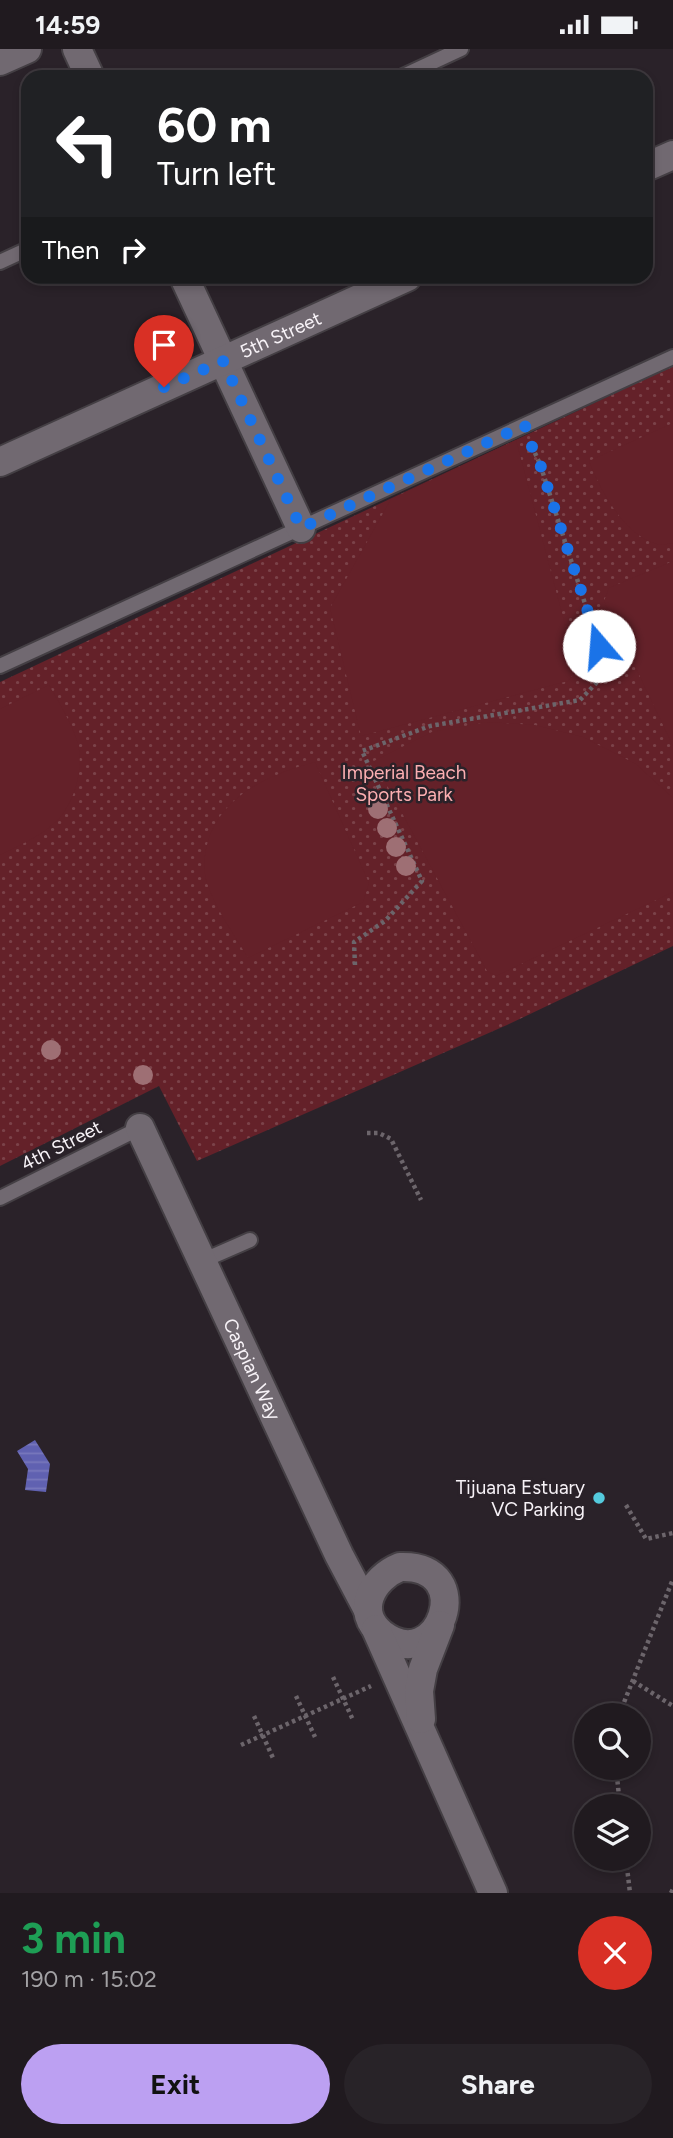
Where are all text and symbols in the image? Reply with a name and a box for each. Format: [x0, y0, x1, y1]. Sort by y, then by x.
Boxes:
text: 14:59 [35, 9, 100, 41]
text: 60 m [157, 95, 272, 154]
icon: left [42, 98, 133, 189]
text: Turn left [157, 155, 276, 193]
icon: right [114, 231, 152, 269]
text: Then [42, 234, 100, 266]
street label: 5th Street [236, 307, 325, 363]
pin [134, 315, 194, 387]
icon: arrive [145, 326, 183, 364]
position arrow [562, 609, 636, 683]
park label: Imperial Beach Sports Park [342, 761, 466, 806]
street label: 4th Street [17, 1115, 105, 1176]
street label: Caspian Way [218, 1315, 286, 1424]
place label: Tijuana Estuary VC Parking [456, 1476, 585, 1521]
marker: Tijuana Estuary VC Parking [591, 1490, 607, 1506]
map controls [574, 1703, 651, 1871]
button: search [574, 1703, 651, 1780]
button: layers [574, 1794, 651, 1871]
text: 3 min [21, 1913, 126, 1964]
button: close [578, 1916, 652, 1990]
text: 190 m · 15:02 [21, 1965, 157, 1993]
button: Exit [21, 2044, 330, 2124]
button: Share [344, 2044, 652, 2124]

